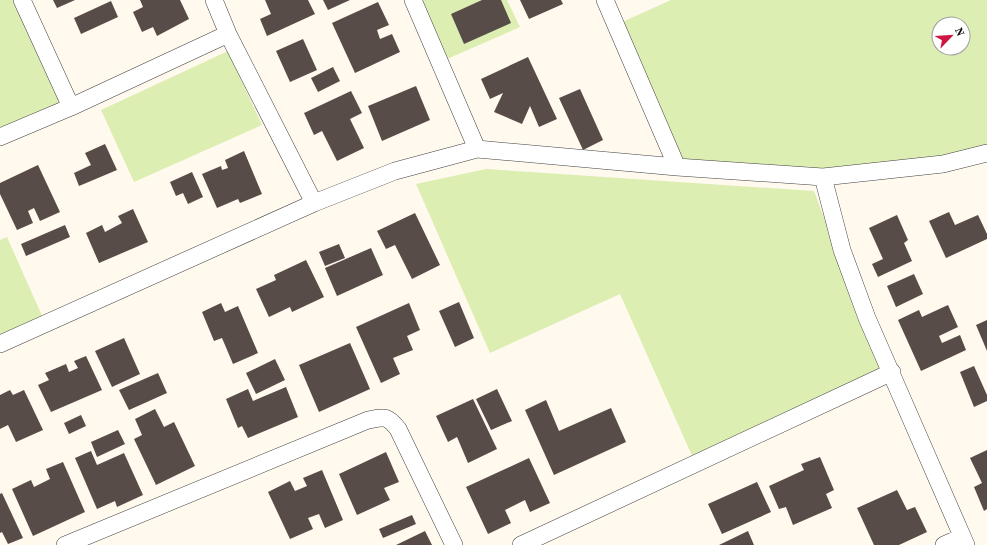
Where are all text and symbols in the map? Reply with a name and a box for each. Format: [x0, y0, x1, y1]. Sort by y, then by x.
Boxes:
north arrow [931, 16, 971, 56]
text: N [951, 25, 968, 39]

